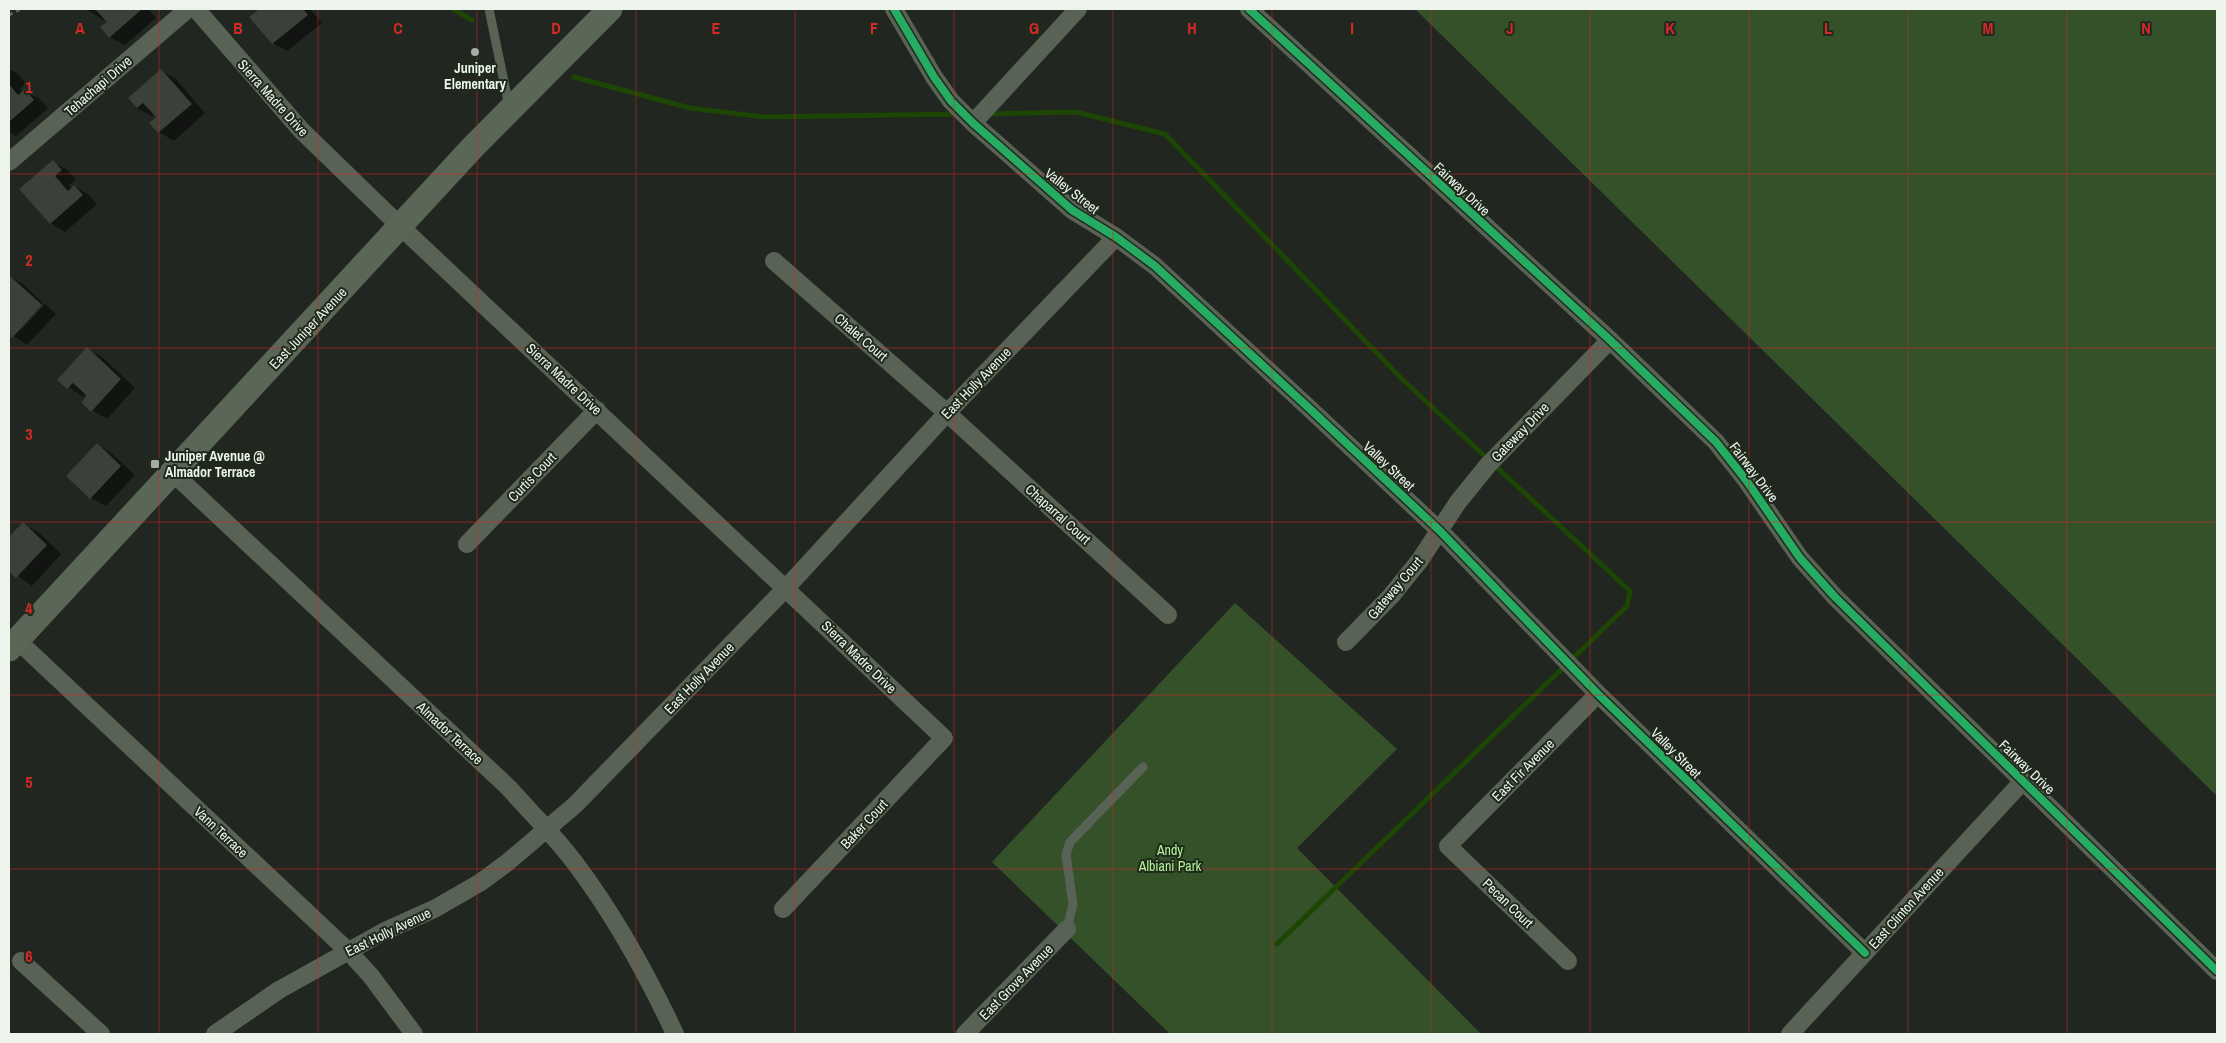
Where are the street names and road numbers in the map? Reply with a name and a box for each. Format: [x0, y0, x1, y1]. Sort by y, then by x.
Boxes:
street label: Tehachapi Drive [61, 52, 135, 120]
street label: Sierra Madre Drive [234, 56, 312, 140]
street label: Fairway Drive [1430, 158, 1494, 220]
street label: Valley Street [1041, 164, 1103, 218]
street label: East Juniper Avenue [265, 283, 351, 373]
street label: Chalet Court [831, 309, 891, 365]
street label: Sierra Madre Drive [522, 339, 606, 419]
street label: East Holly Avenue [937, 343, 1015, 423]
street label: Gateway Drive [1487, 398, 1553, 466]
street label: Valley Street [1359, 438, 1419, 494]
street label: Fairway Drive [1725, 438, 1783, 506]
street label: Curtis Court [504, 448, 560, 506]
street label: Chaparral Court [1022, 480, 1094, 548]
street label: Gateway Court [1363, 553, 1427, 623]
street label: Sierra Madre Drive [818, 617, 900, 697]
street label: East Holly Avenue [660, 638, 738, 718]
street label: Almador Terrace [412, 697, 487, 768]
street label: Valley Street [1647, 724, 1705, 782]
street label: East Fir Avenue [1488, 735, 1558, 805]
street label: Fairway Drive [1995, 736, 2059, 798]
street label: Baker Court [837, 795, 891, 853]
street label: Vann Terrace [190, 802, 252, 862]
street label: East Clinton Avenue [1865, 863, 1947, 953]
street label: Pecan Court [1479, 874, 1537, 932]
street label: East Holly Avenue [342, 904, 434, 960]
street label: East Grove Avenue [975, 940, 1057, 1024]

